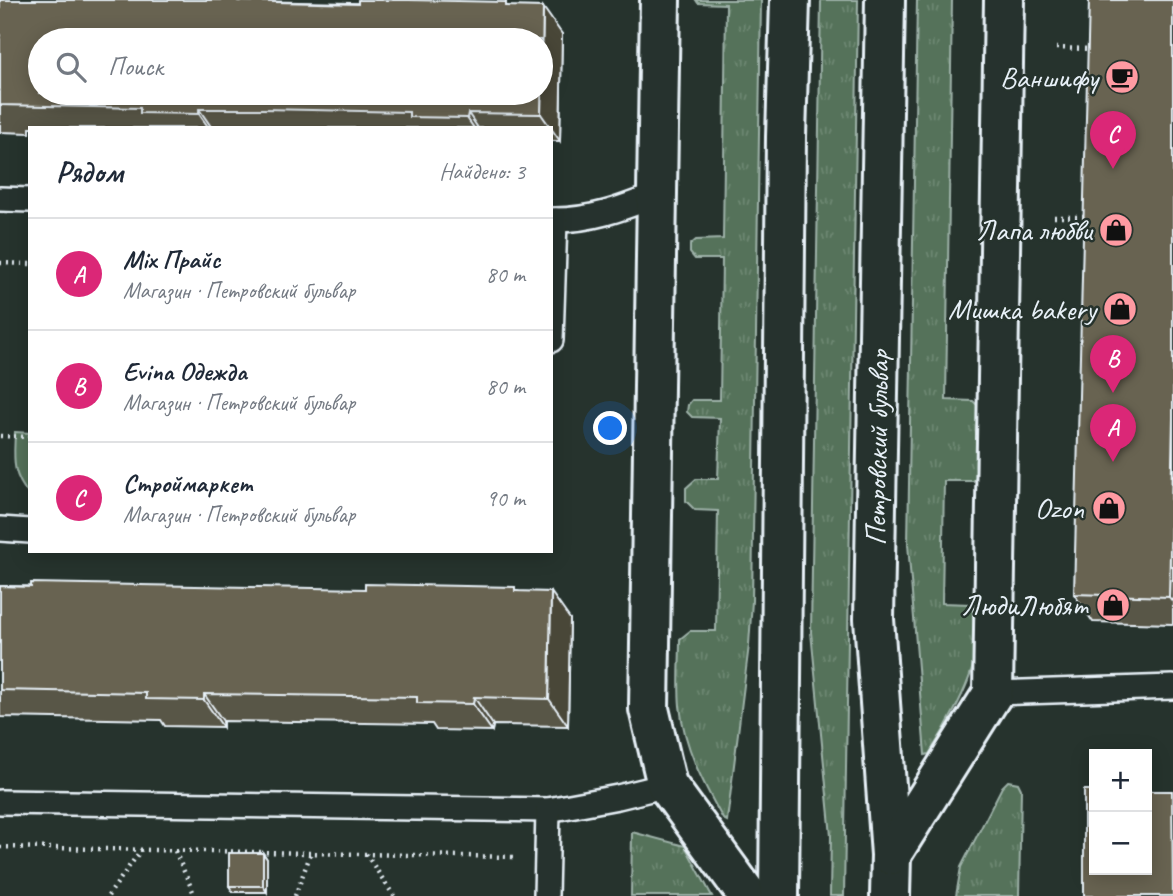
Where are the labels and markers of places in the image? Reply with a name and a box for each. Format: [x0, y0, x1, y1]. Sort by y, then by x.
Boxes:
place label: Ваншифу [1000, 58, 1101, 96]
cafe icon: Ваншифу [1103, 58, 1141, 96]
pin: C [1090, 111, 1136, 169]
place label: Лапа любви [977, 211, 1094, 249]
shop icon: Лапа любви [1097, 211, 1135, 249]
place label: Мишка bakery [948, 290, 1099, 328]
shop icon: Мишка bakery [1101, 290, 1139, 328]
pin: B [1090, 335, 1136, 393]
pin: A [1090, 404, 1136, 462]
place label: Ozon [1035, 489, 1084, 527]
shop icon: Ozon [1090, 489, 1128, 527]
place label: ЛюдиЛюбят [961, 586, 1089, 624]
shop icon: ЛюдиЛюбят [1094, 586, 1132, 624]

